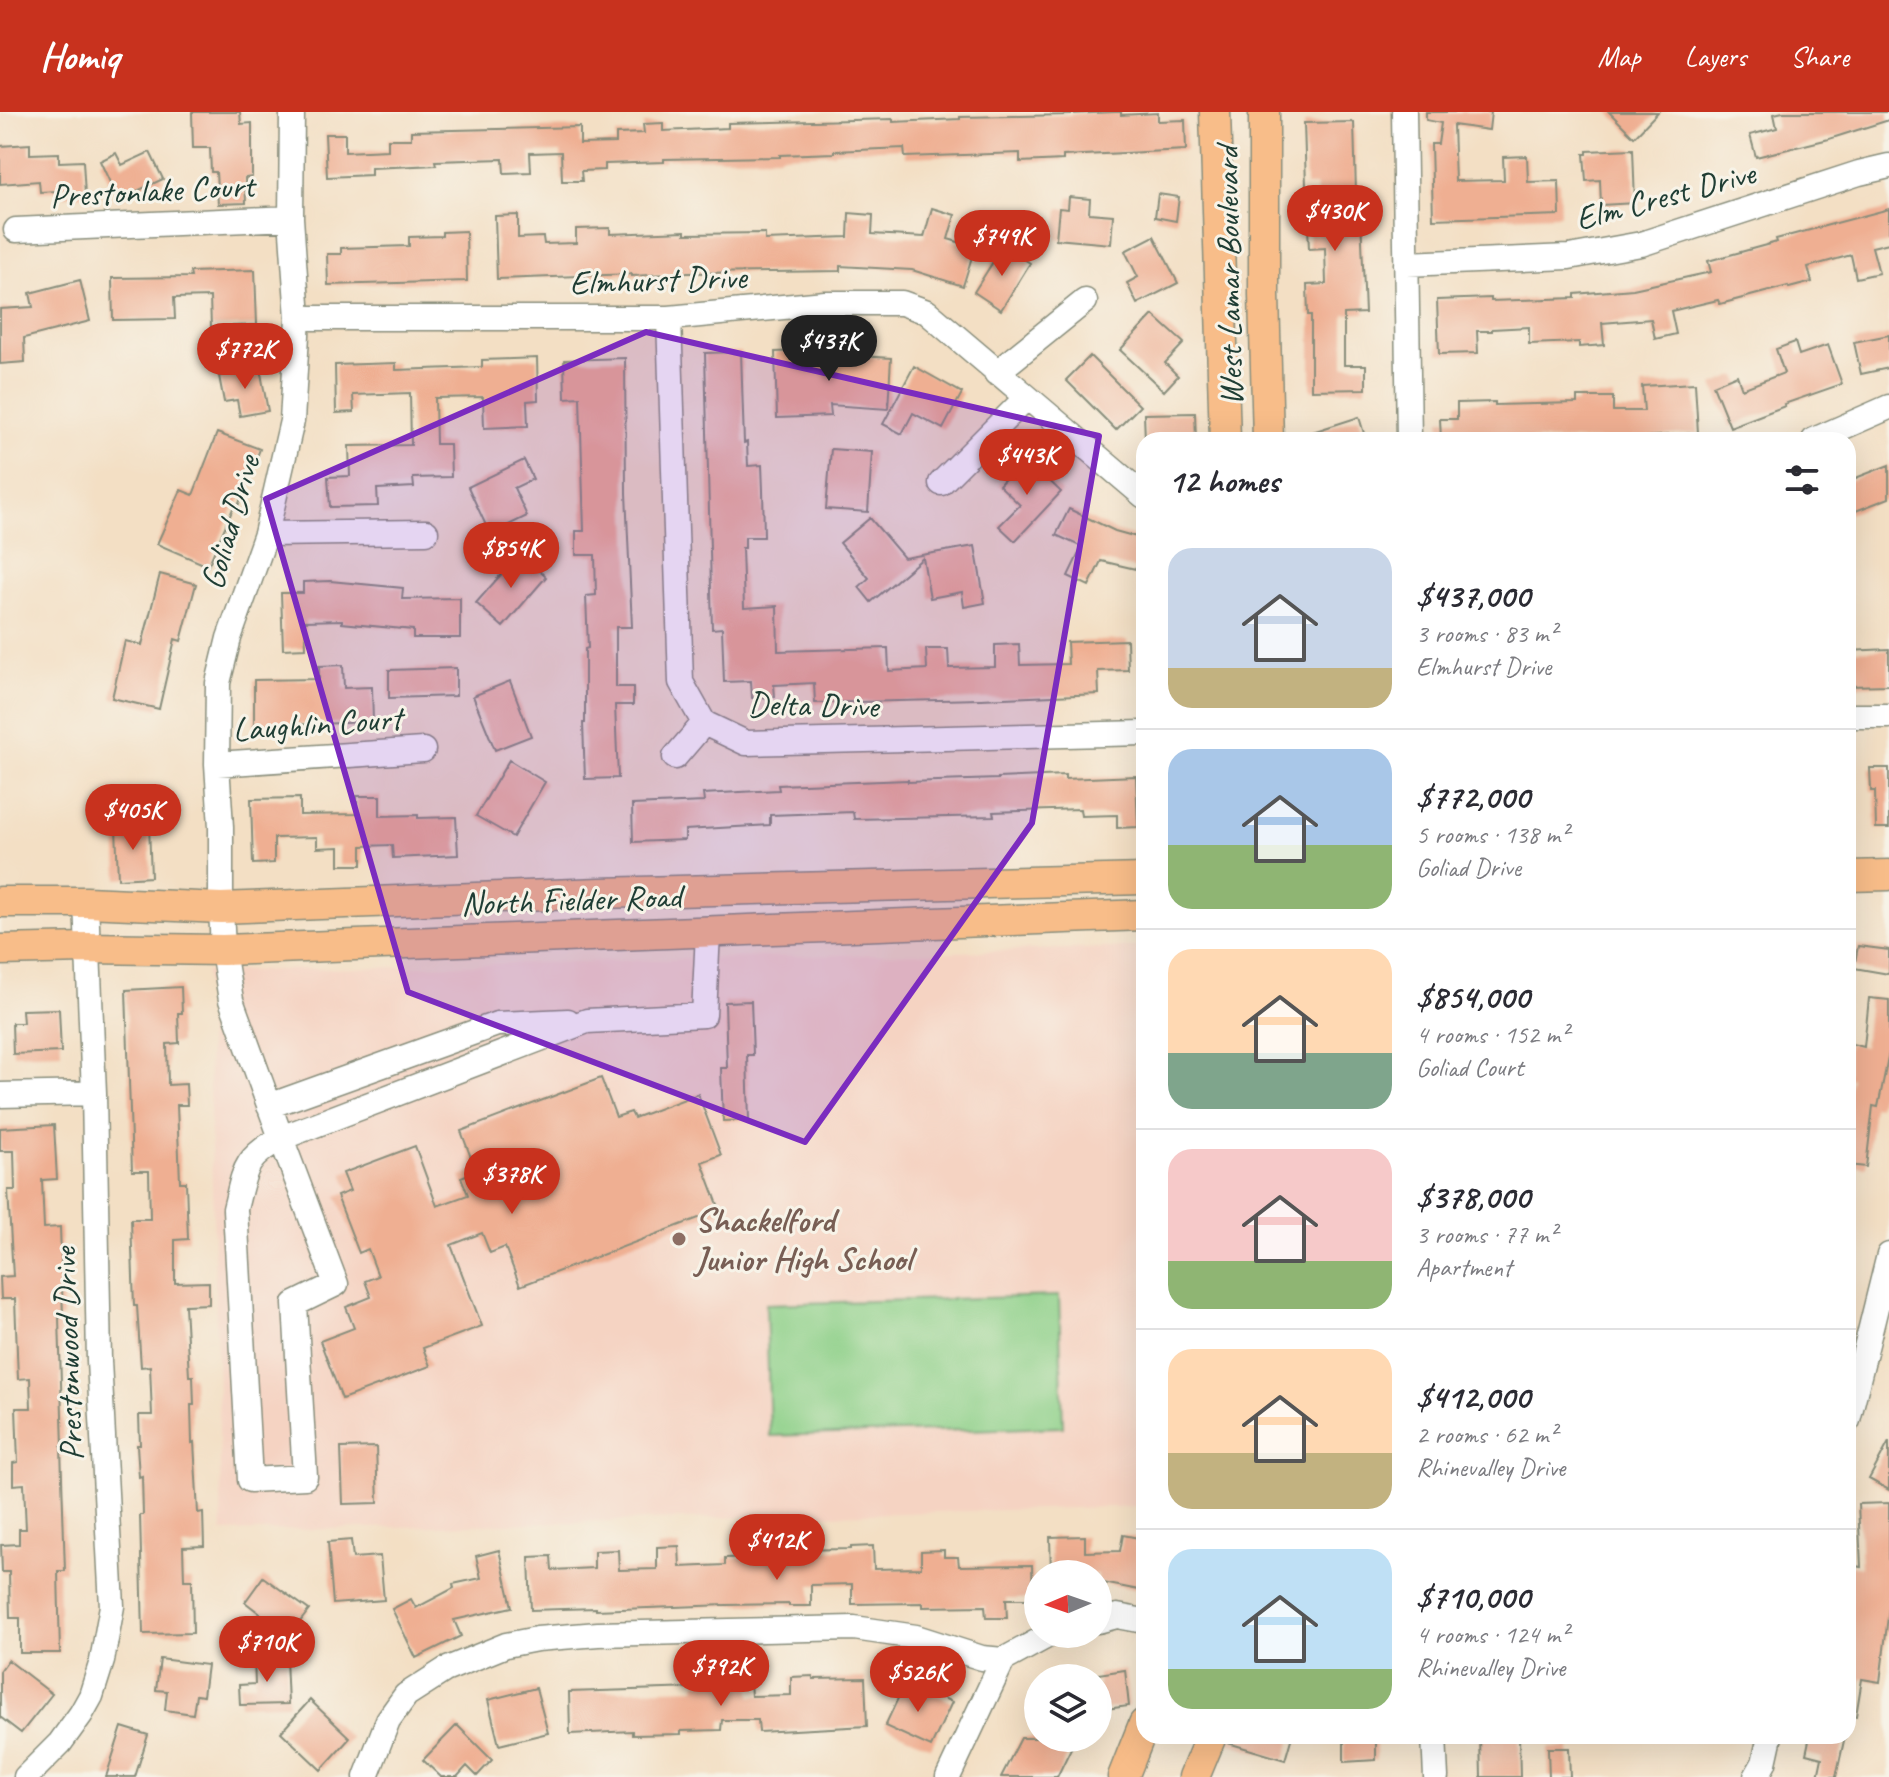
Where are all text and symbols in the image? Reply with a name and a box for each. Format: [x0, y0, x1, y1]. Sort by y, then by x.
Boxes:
text: Homiq [40, 33, 119, 80]
text: Map [1598, 39, 1641, 74]
text: Layers [1685, 39, 1746, 74]
text: Share [1790, 39, 1849, 74]
street label: West Lamar Boulevard [1205, 140, 1252, 406]
street label: Elm Crest Drive [1571, 150, 1761, 240]
street label: Prestonlake Court [49, 163, 259, 217]
pin: $430K [1279, 185, 1391, 253]
text: $430K [1305, 194, 1365, 227]
pin: $749K [946, 210, 1058, 278]
text: $749K [972, 219, 1032, 252]
street label: Elmhurst Drive [569, 255, 749, 304]
pin: $437K [773, 315, 885, 383]
pin: $772K [189, 323, 301, 391]
text: $437K [799, 324, 859, 357]
text: $772K [215, 332, 275, 365]
pin: $443K [971, 429, 1083, 497]
text: $443K [997, 438, 1057, 471]
street label: Goliad Drive [190, 448, 270, 594]
icon: filters [1780, 458, 1824, 502]
text: 12 homes [1168, 459, 1279, 502]
pin: $854K [455, 522, 567, 590]
text: $854K [481, 531, 541, 564]
text: $437,000 [1416, 574, 1530, 617]
icon: home [1232, 580, 1328, 676]
text: 3 rooms · 83 m² [1416, 617, 1557, 650]
text: Elmhurst Drive [1416, 650, 1551, 683]
street label: Delta Drive [747, 682, 882, 727]
street label: Laughlin Court [231, 696, 408, 751]
text: $772,000 [1416, 775, 1530, 818]
icon: home [1232, 781, 1328, 877]
pin: $405K [77, 784, 189, 852]
text: $405K [103, 793, 163, 826]
text: 5 rooms · 138 m² [1416, 818, 1568, 851]
text: Goliad Drive [1416, 851, 1521, 884]
street label: North Fielder Road [460, 874, 687, 925]
text: $854,000 [1416, 975, 1529, 1018]
icon: home [1232, 981, 1328, 1077]
text: 4 rooms · 152 m² [1416, 1018, 1568, 1051]
text: Goliad Court [1416, 1051, 1523, 1084]
pin: $378K [456, 1148, 568, 1216]
text: $378K [482, 1157, 542, 1190]
text: $378,000 [1416, 1175, 1530, 1218]
icon: home [1232, 1181, 1328, 1277]
place label: Shackelford Junior High School [693, 1198, 918, 1280]
text: 3 rooms · 77 m² [1416, 1218, 1557, 1251]
marker: Shackelford Junior High School [670, 1230, 688, 1248]
street label: Prestonwood Drive [42, 1245, 93, 1461]
text: Apartment [1416, 1251, 1512, 1284]
text: $412,000 [1416, 1375, 1530, 1418]
icon: home [1232, 1381, 1328, 1477]
text: 2 rooms · 62 m² [1416, 1418, 1557, 1451]
text: Rhinevalley Drive [1416, 1451, 1565, 1484]
pin: $412K [721, 1514, 833, 1582]
text: $412K [747, 1523, 807, 1556]
north arrow [1024, 1560, 1112, 1648]
map controls [1024, 1560, 1112, 1752]
text: $710,000 [1416, 1575, 1530, 1618]
icon: home [1232, 1581, 1328, 1677]
pin: $710K [211, 1616, 323, 1684]
text: 4 rooms · 124 m² [1416, 1618, 1568, 1651]
text: $710K [237, 1625, 297, 1658]
pin: $792K [665, 1640, 777, 1708]
pin: $526K [862, 1646, 974, 1714]
text: $792K [691, 1649, 751, 1682]
text: Rhinevalley Drive [1416, 1651, 1565, 1684]
text: $526K [888, 1655, 948, 1688]
button: layers [1024, 1664, 1112, 1752]

